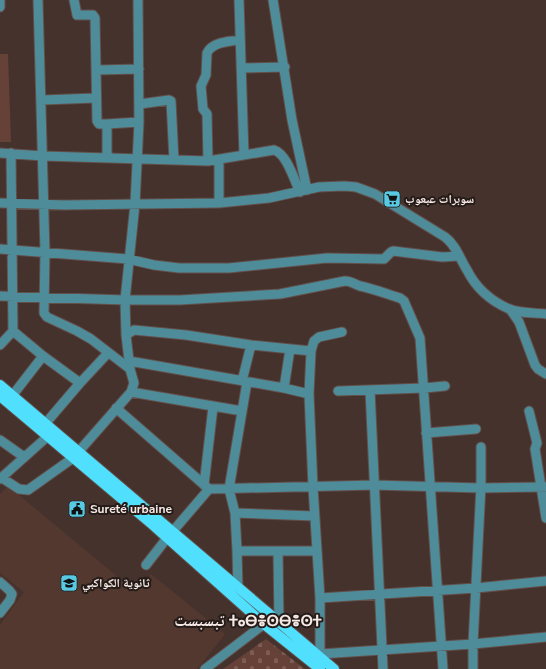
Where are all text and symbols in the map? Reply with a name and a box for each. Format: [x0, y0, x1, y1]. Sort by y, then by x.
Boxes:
supermarket icon: سوبرات عبعوب [382, 189, 402, 209]
place label: سوبرات عبعوب [405, 191, 474, 207]
public building icon: Sureté urbaine [67, 499, 87, 519]
place label: Sureté urbaine [90, 501, 172, 517]
school or university icon: ثانوية الكواكبي [59, 573, 79, 593]
place label: ثانوية الكواكبي [82, 575, 150, 593]
district label: تبسبست ⵜⴰⴱⴻⵙⴱⴻⵙⵜ [174, 610, 322, 632]

